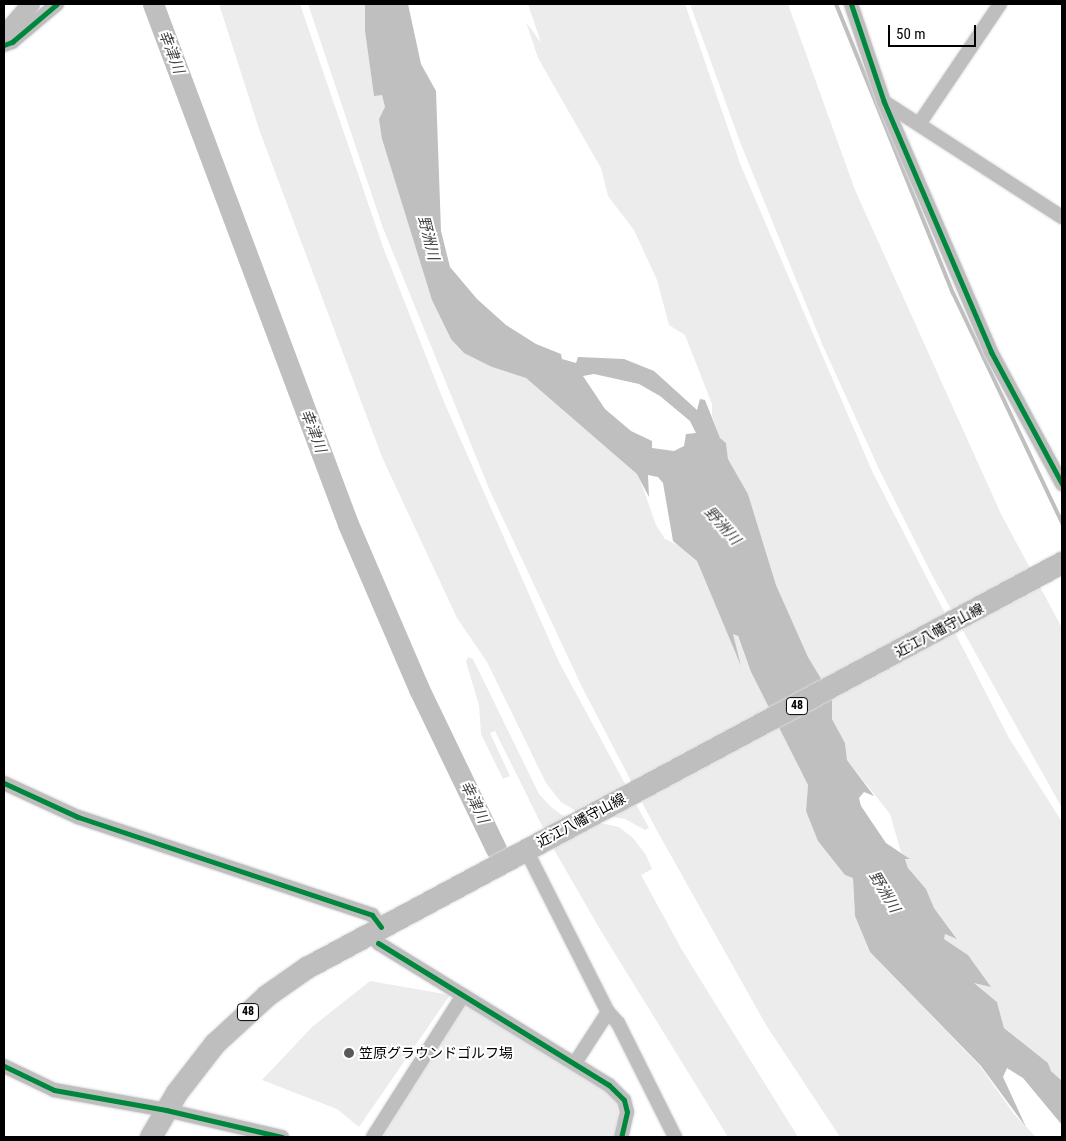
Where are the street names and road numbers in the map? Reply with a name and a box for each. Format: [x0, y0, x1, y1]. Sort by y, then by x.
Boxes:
street label: 近江八幡守山線 [892, 600, 986, 660]
road number: 48 [786, 696, 808, 716]
street label: 近江八幡守山線 [534, 790, 628, 850]
road number: 48 [237, 1002, 259, 1022]

